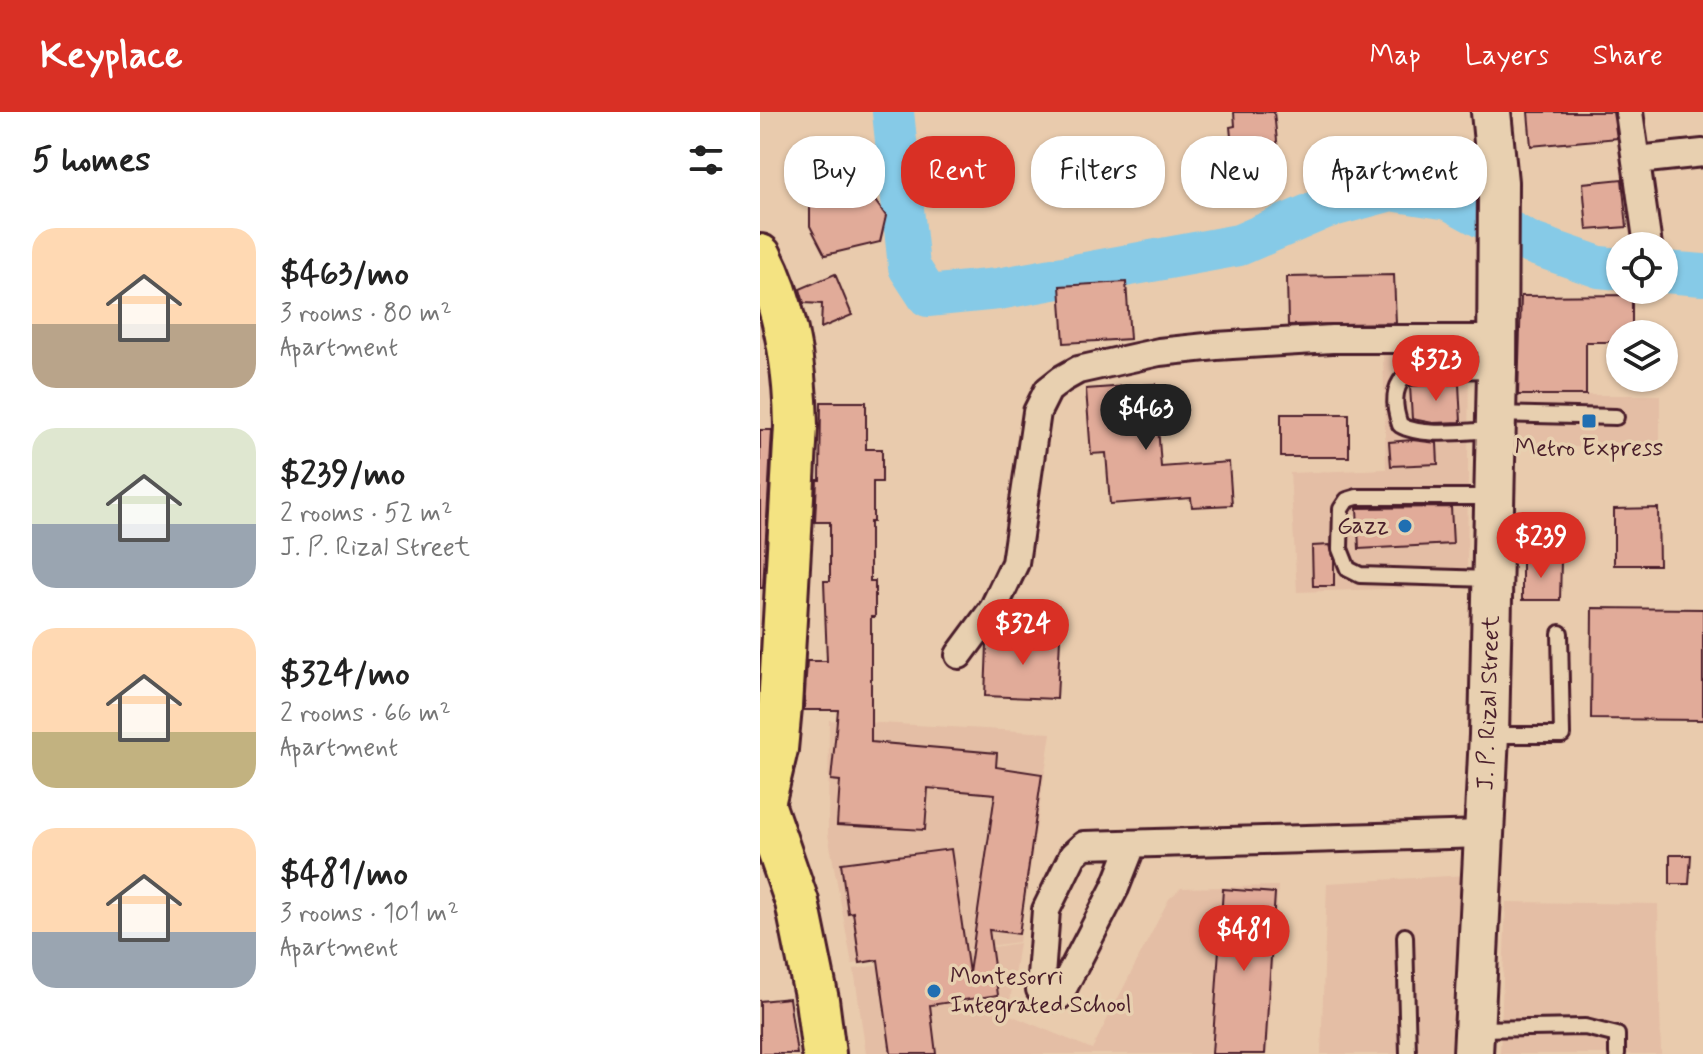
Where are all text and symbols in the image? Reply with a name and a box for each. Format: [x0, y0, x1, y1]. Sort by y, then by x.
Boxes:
text: Keyplace [40, 32, 183, 81]
text: Map [1370, 38, 1421, 75]
text: Layers [1465, 38, 1549, 75]
text: Share [1593, 38, 1663, 75]
chip: Buy [784, 136, 885, 208]
chip: Rent [901, 136, 1015, 208]
chip: Filters [1031, 136, 1165, 208]
chip: New [1181, 136, 1287, 208]
chip: Apartment [1303, 136, 1487, 208]
text: 5 homes [32, 138, 150, 183]
icon: filters [684, 138, 728, 182]
map controls [1606, 232, 1678, 392]
button: locate [1606, 232, 1678, 304]
text: $463/mo [280, 252, 409, 297]
icon: home [96, 260, 192, 356]
text: 3 rooms · 80 m² [280, 297, 452, 331]
button: layers [1606, 320, 1678, 392]
text: Apartment [280, 331, 398, 365]
pin: $323 [1389, 335, 1483, 403]
text: $323 [1410, 344, 1462, 378]
pin: $463 [1099, 384, 1193, 452]
text: $463 [1118, 393, 1174, 427]
marker: Metro Express [1580, 412, 1598, 430]
place label: Metro Express [1515, 433, 1664, 464]
text: $239/mo [280, 452, 405, 497]
icon: home [96, 460, 192, 556]
text: 2 rooms · 52 m² [280, 497, 452, 531]
place label: Gazz [1337, 511, 1389, 542]
pin: $239 [1494, 512, 1588, 580]
marker: Gazz [1396, 517, 1414, 535]
text: $239 [1515, 521, 1567, 555]
text: J. P. Rizal Street [280, 531, 470, 565]
pin: $324 [976, 599, 1070, 667]
text: $324 [995, 608, 1051, 642]
street label: J. P. Rizal Street [1470, 615, 1508, 791]
text: $324/mo [280, 652, 410, 697]
icon: home [96, 660, 192, 756]
text: 2 rooms · 66 m² [280, 697, 451, 731]
text: Apartment [280, 731, 398, 765]
text: $481/mo [280, 852, 408, 897]
icon: home [96, 860, 192, 956]
text: 3 rooms · 101 m² [280, 897, 459, 931]
pin: $481 [1197, 905, 1291, 973]
text: $481 [1217, 914, 1271, 948]
text: Apartment [280, 931, 398, 965]
place label: Montesorri Integrated School [950, 962, 1132, 1023]
marker: Montesorri Integrated School [925, 982, 943, 1000]

